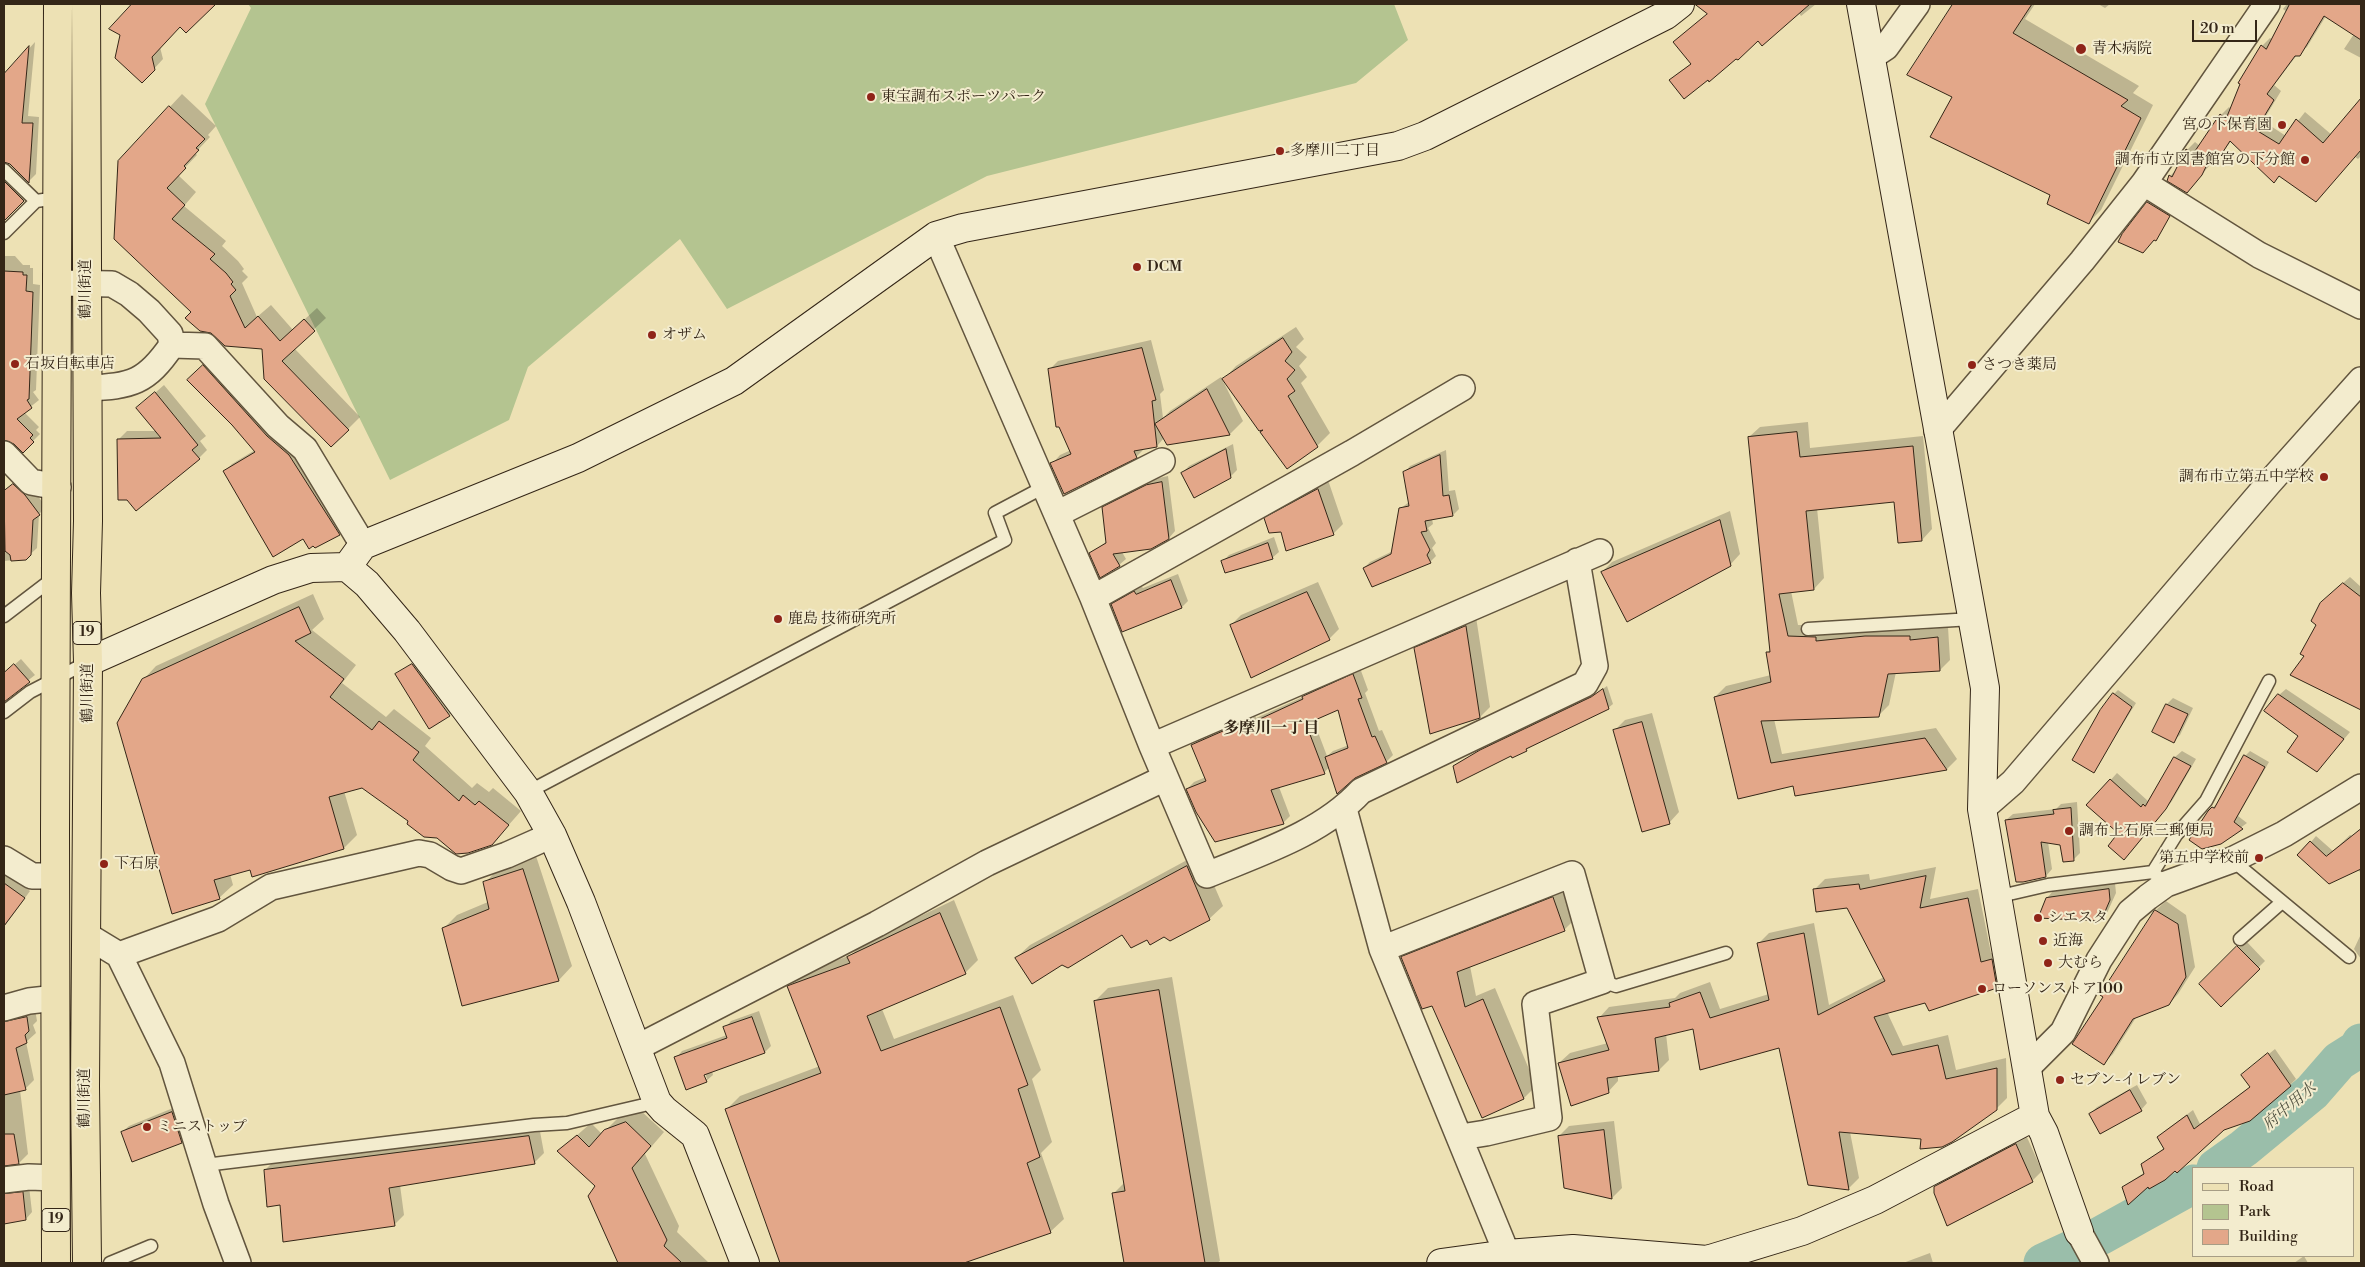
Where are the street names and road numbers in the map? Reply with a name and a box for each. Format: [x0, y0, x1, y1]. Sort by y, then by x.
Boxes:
street label: 鶴川街道 [77, 259, 95, 319]
road number: 19 [73, 622, 101, 644]
street label: 鶴川街道 [79, 663, 97, 723]
street label: 鶴川街道 [76, 1068, 94, 1128]
road number: 19 [42, 1208, 70, 1232]

